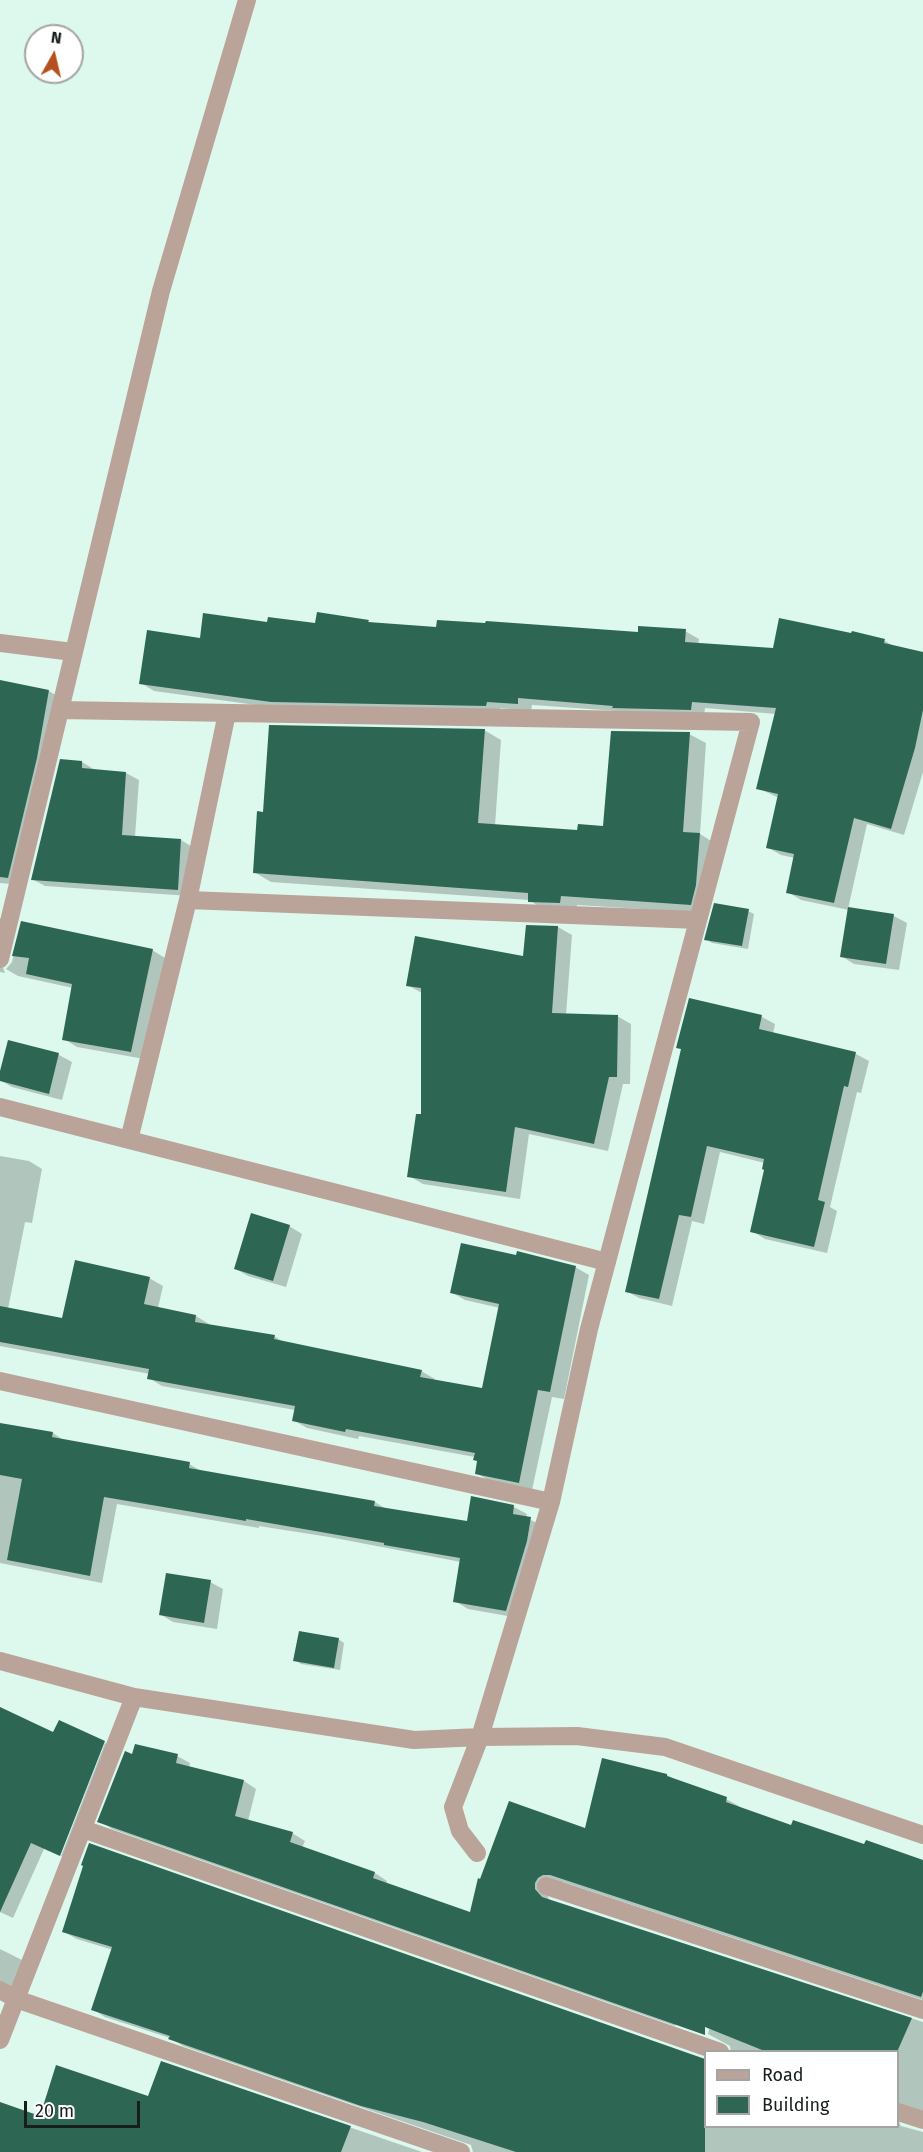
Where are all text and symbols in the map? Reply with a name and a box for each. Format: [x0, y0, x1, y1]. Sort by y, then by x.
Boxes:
north arrow [24, 24, 84, 84]
text: N [50, 28, 63, 48]
legend [704, 2050, 899, 2128]
text: Road [762, 2064, 804, 2086]
scale bar [27, 2089, 142, 2127]
text: Building [762, 2094, 829, 2116]
text: 20 m [35, 2100, 74, 2122]

